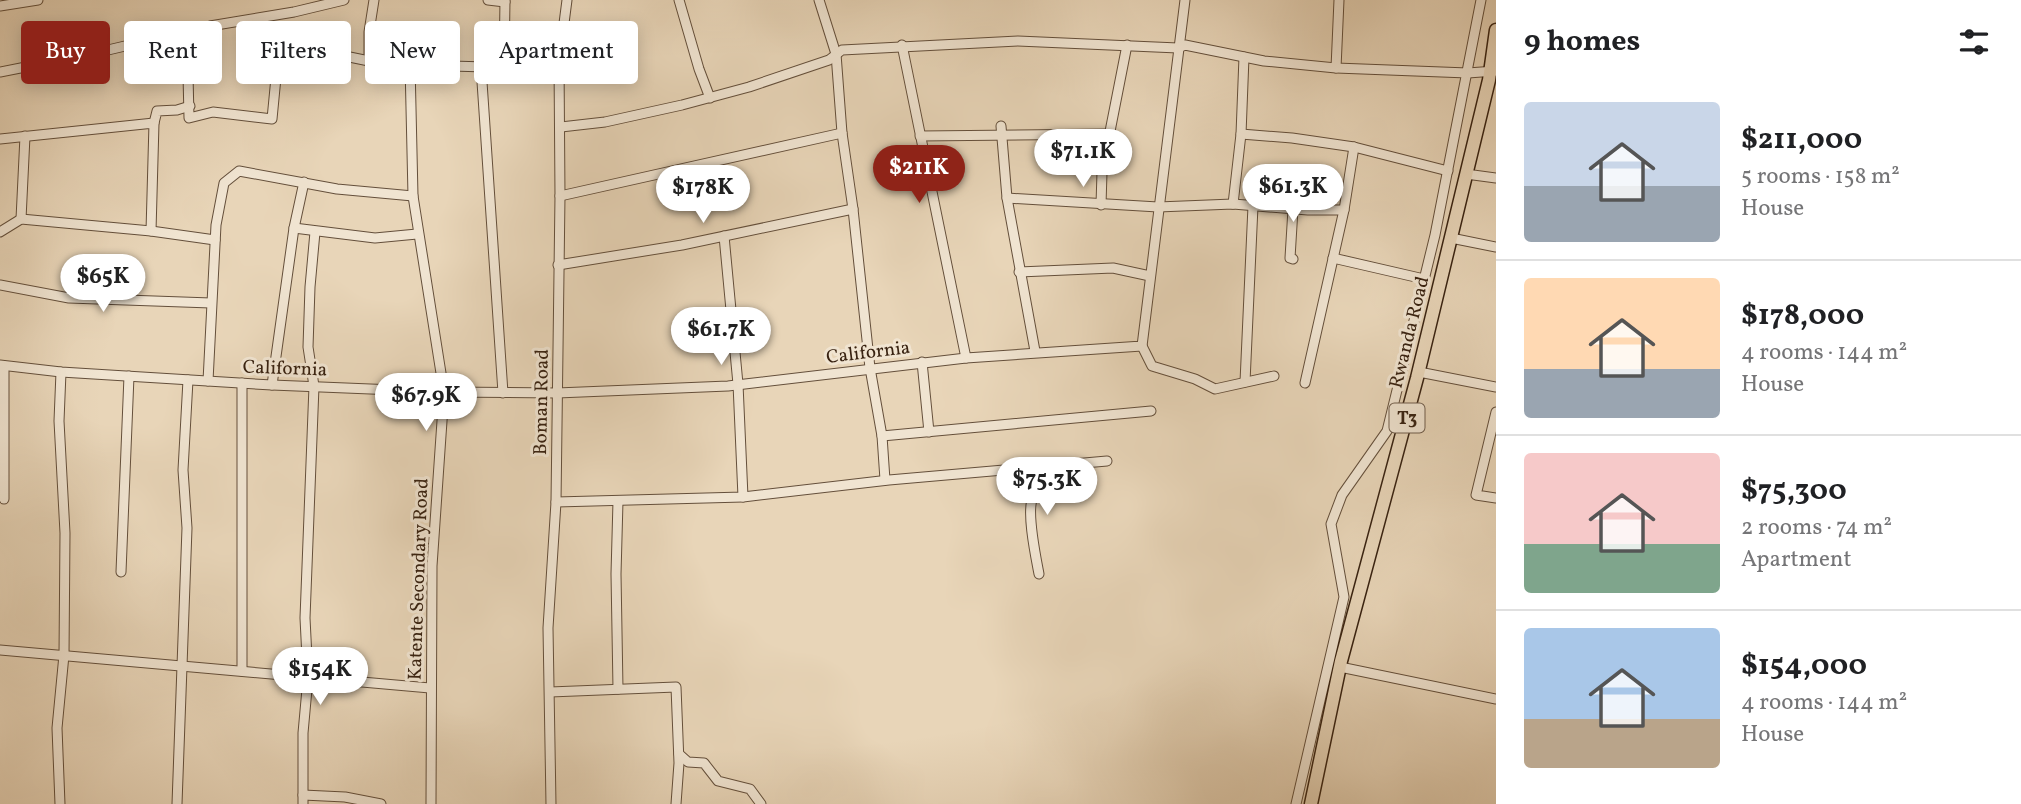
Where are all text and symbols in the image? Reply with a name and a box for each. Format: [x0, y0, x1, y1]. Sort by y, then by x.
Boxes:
chip: Buy [21, 21, 110, 84]
chip: Rent [124, 21, 222, 84]
chip: Filters [236, 21, 351, 84]
chip: New [365, 21, 460, 84]
chip: Apartment [474, 21, 638, 84]
text: 9 homes [1524, 21, 1640, 63]
icon: filters [1955, 23, 1993, 61]
text: $211,000 [1741, 119, 1862, 161]
pin: $71.1K [1026, 130, 1140, 189]
icon: home [1580, 130, 1664, 214]
text: $71.1K [1050, 136, 1116, 168]
pin: $211K [870, 146, 968, 205]
text: $211K [889, 152, 949, 184]
text: 5 rooms · 158 m² [1741, 161, 1900, 193]
pin: $61.3K [1236, 164, 1350, 224]
pin: $178K [654, 166, 752, 225]
text: $61.3K [1258, 171, 1328, 203]
text: $178K [672, 172, 734, 204]
text: House [1741, 193, 1804, 225]
pin: $65K [62, 254, 144, 314]
text: $65K [76, 261, 130, 293]
street label: Rwanda Road [1383, 274, 1436, 391]
text: $178,000 [1741, 295, 1864, 337]
icon: home [1580, 306, 1664, 390]
pin: $61.7K [664, 308, 778, 367]
text: $61.7K [687, 314, 755, 346]
street label: California [825, 335, 912, 371]
text: 4 rooms · 144 m² [1741, 337, 1907, 369]
street label: Boman Road [528, 349, 556, 455]
street label: California [242, 355, 328, 383]
text: House [1741, 369, 1804, 401]
pin: $67.9K [369, 374, 483, 433]
text: $67.9K [391, 380, 461, 412]
road number: T3 [1390, 404, 1424, 432]
pin: $75.3K [990, 458, 1104, 517]
text: $75.3K [1012, 464, 1082, 496]
text: $75,300 [1741, 470, 1847, 512]
street label: Katente Secondary Road [402, 478, 436, 681]
icon: home [1580, 481, 1664, 565]
text: 2 rooms · 74 m² [1741, 512, 1892, 544]
text: Apartment [1741, 544, 1852, 576]
text: $154,000 [1741, 645, 1867, 687]
pin: $154K [271, 648, 369, 707]
text: $154K [288, 654, 352, 686]
icon: home [1580, 656, 1664, 740]
text: 4 rooms · 144 m² [1741, 687, 1907, 719]
text: House [1741, 719, 1804, 751]

